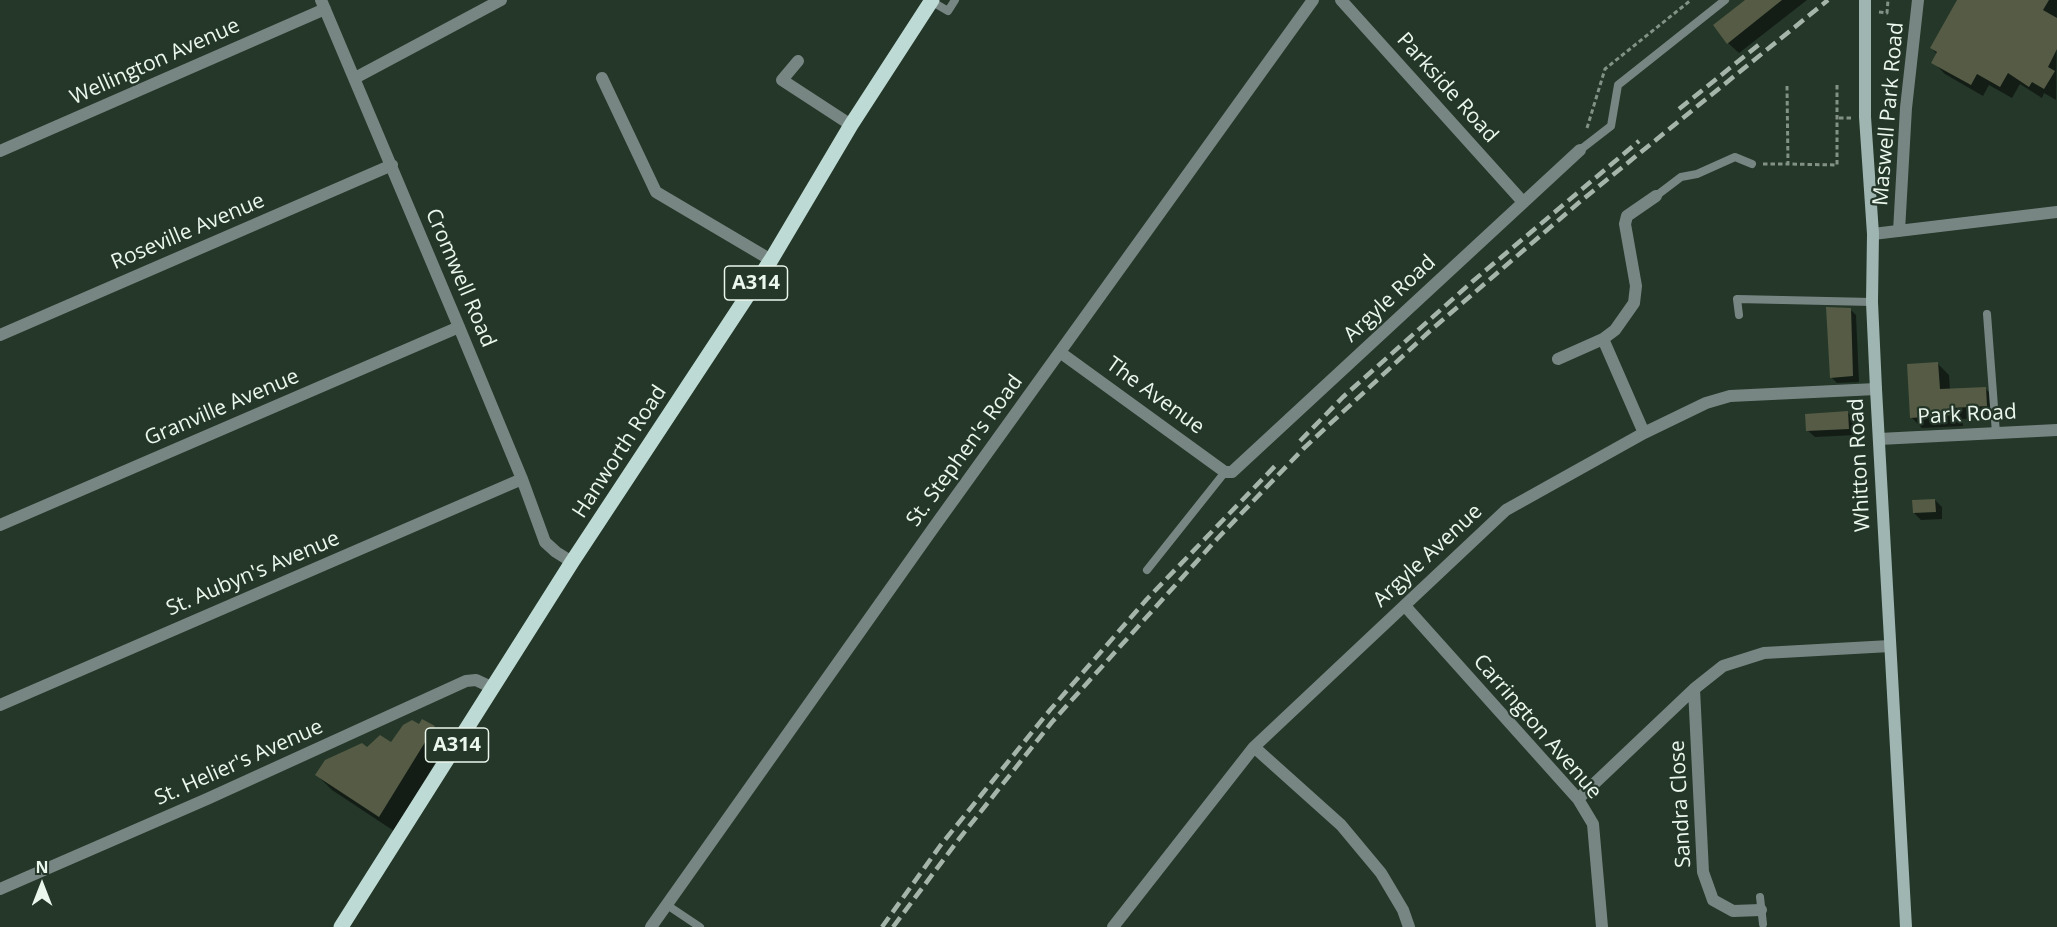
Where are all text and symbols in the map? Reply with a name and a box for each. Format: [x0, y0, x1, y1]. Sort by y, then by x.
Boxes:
street label: Wellington Avenue [66, 13, 244, 111]
street label: Maswell Park Road [1868, 21, 1910, 207]
street label: Parkside Road [1391, 28, 1503, 148]
street label: Roseville Avenue [108, 188, 268, 276]
street label: Cromwell Road [419, 205, 501, 351]
street label: Argyle Road [1339, 250, 1441, 348]
road number: A314 [724, 266, 788, 300]
street label: The Avenue [1101, 352, 1209, 440]
street label: Granville Avenue [141, 364, 303, 452]
street label: St. Stephen's Road [902, 370, 1028, 532]
street label: Hanworth Road [568, 381, 672, 523]
street label: Whitton Road [1844, 398, 1876, 532]
street label: Park Road [1917, 400, 2017, 430]
street label: Argyle Avenue [1368, 499, 1488, 613]
street label: St. Aubyn's Avenue [163, 526, 343, 622]
street label: Carrington Avenue [1467, 650, 1607, 804]
street label: St. Helier's Avenue [151, 715, 327, 811]
road number: A314 [426, 728, 488, 762]
street label: Sandra Close [1665, 740, 1697, 868]
north arrow [12, 855, 72, 915]
text: N [35, 856, 49, 878]

